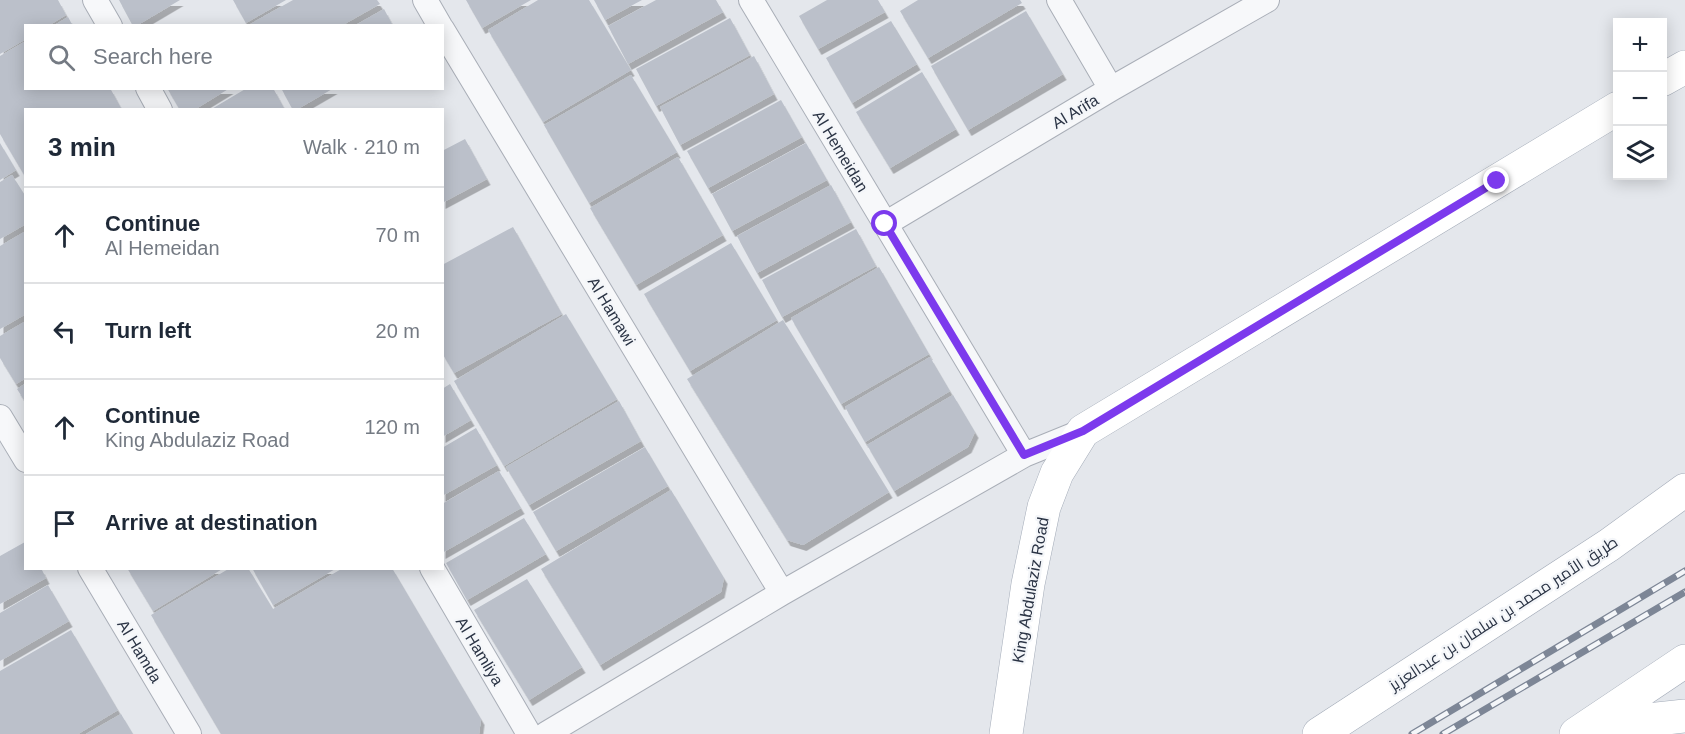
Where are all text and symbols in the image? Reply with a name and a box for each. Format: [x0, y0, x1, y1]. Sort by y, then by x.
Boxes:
map controls [1613, 18, 1667, 180]
button: + [1613, 18, 1667, 72]
search box [24, 24, 444, 90]
icon: search [45, 41, 78, 74]
text: Search here [93, 44, 213, 69]
button: − [1613, 72, 1667, 126]
street label: Al Arifa [1049, 91, 1101, 132]
street label: Al Hemeidan [810, 108, 871, 195]
button: layers [1613, 126, 1667, 180]
text: 3 min [48, 132, 116, 162]
text: Walk · 210 m [303, 136, 420, 158]
route end [1483, 167, 1509, 193]
route start [871, 210, 897, 236]
text: Continue [105, 211, 200, 236]
icon: ahead [48, 219, 81, 252]
text: 70 m [376, 224, 420, 246]
text: Al Hemeidan [105, 237, 220, 259]
street label: Al Hamawi [585, 274, 639, 348]
icon: left [48, 315, 81, 348]
text: Turn left [105, 318, 191, 343]
text: 20 m [376, 320, 420, 342]
text: Continue [105, 403, 200, 428]
icon: ahead [48, 411, 81, 444]
text: 120 m [364, 416, 420, 438]
text: King Abdulaziz Road [105, 429, 290, 451]
icon: arrive [48, 507, 81, 540]
text: Arrive at destination [105, 510, 318, 535]
street label: King Abdulaziz Road [1009, 516, 1052, 664]
street label: طريق الأمير محمد بن سلمان بن عبدالعزيز [1385, 533, 1622, 696]
street label: Al Hamliya [453, 614, 507, 688]
street label: Al Hamda [114, 617, 165, 686]

